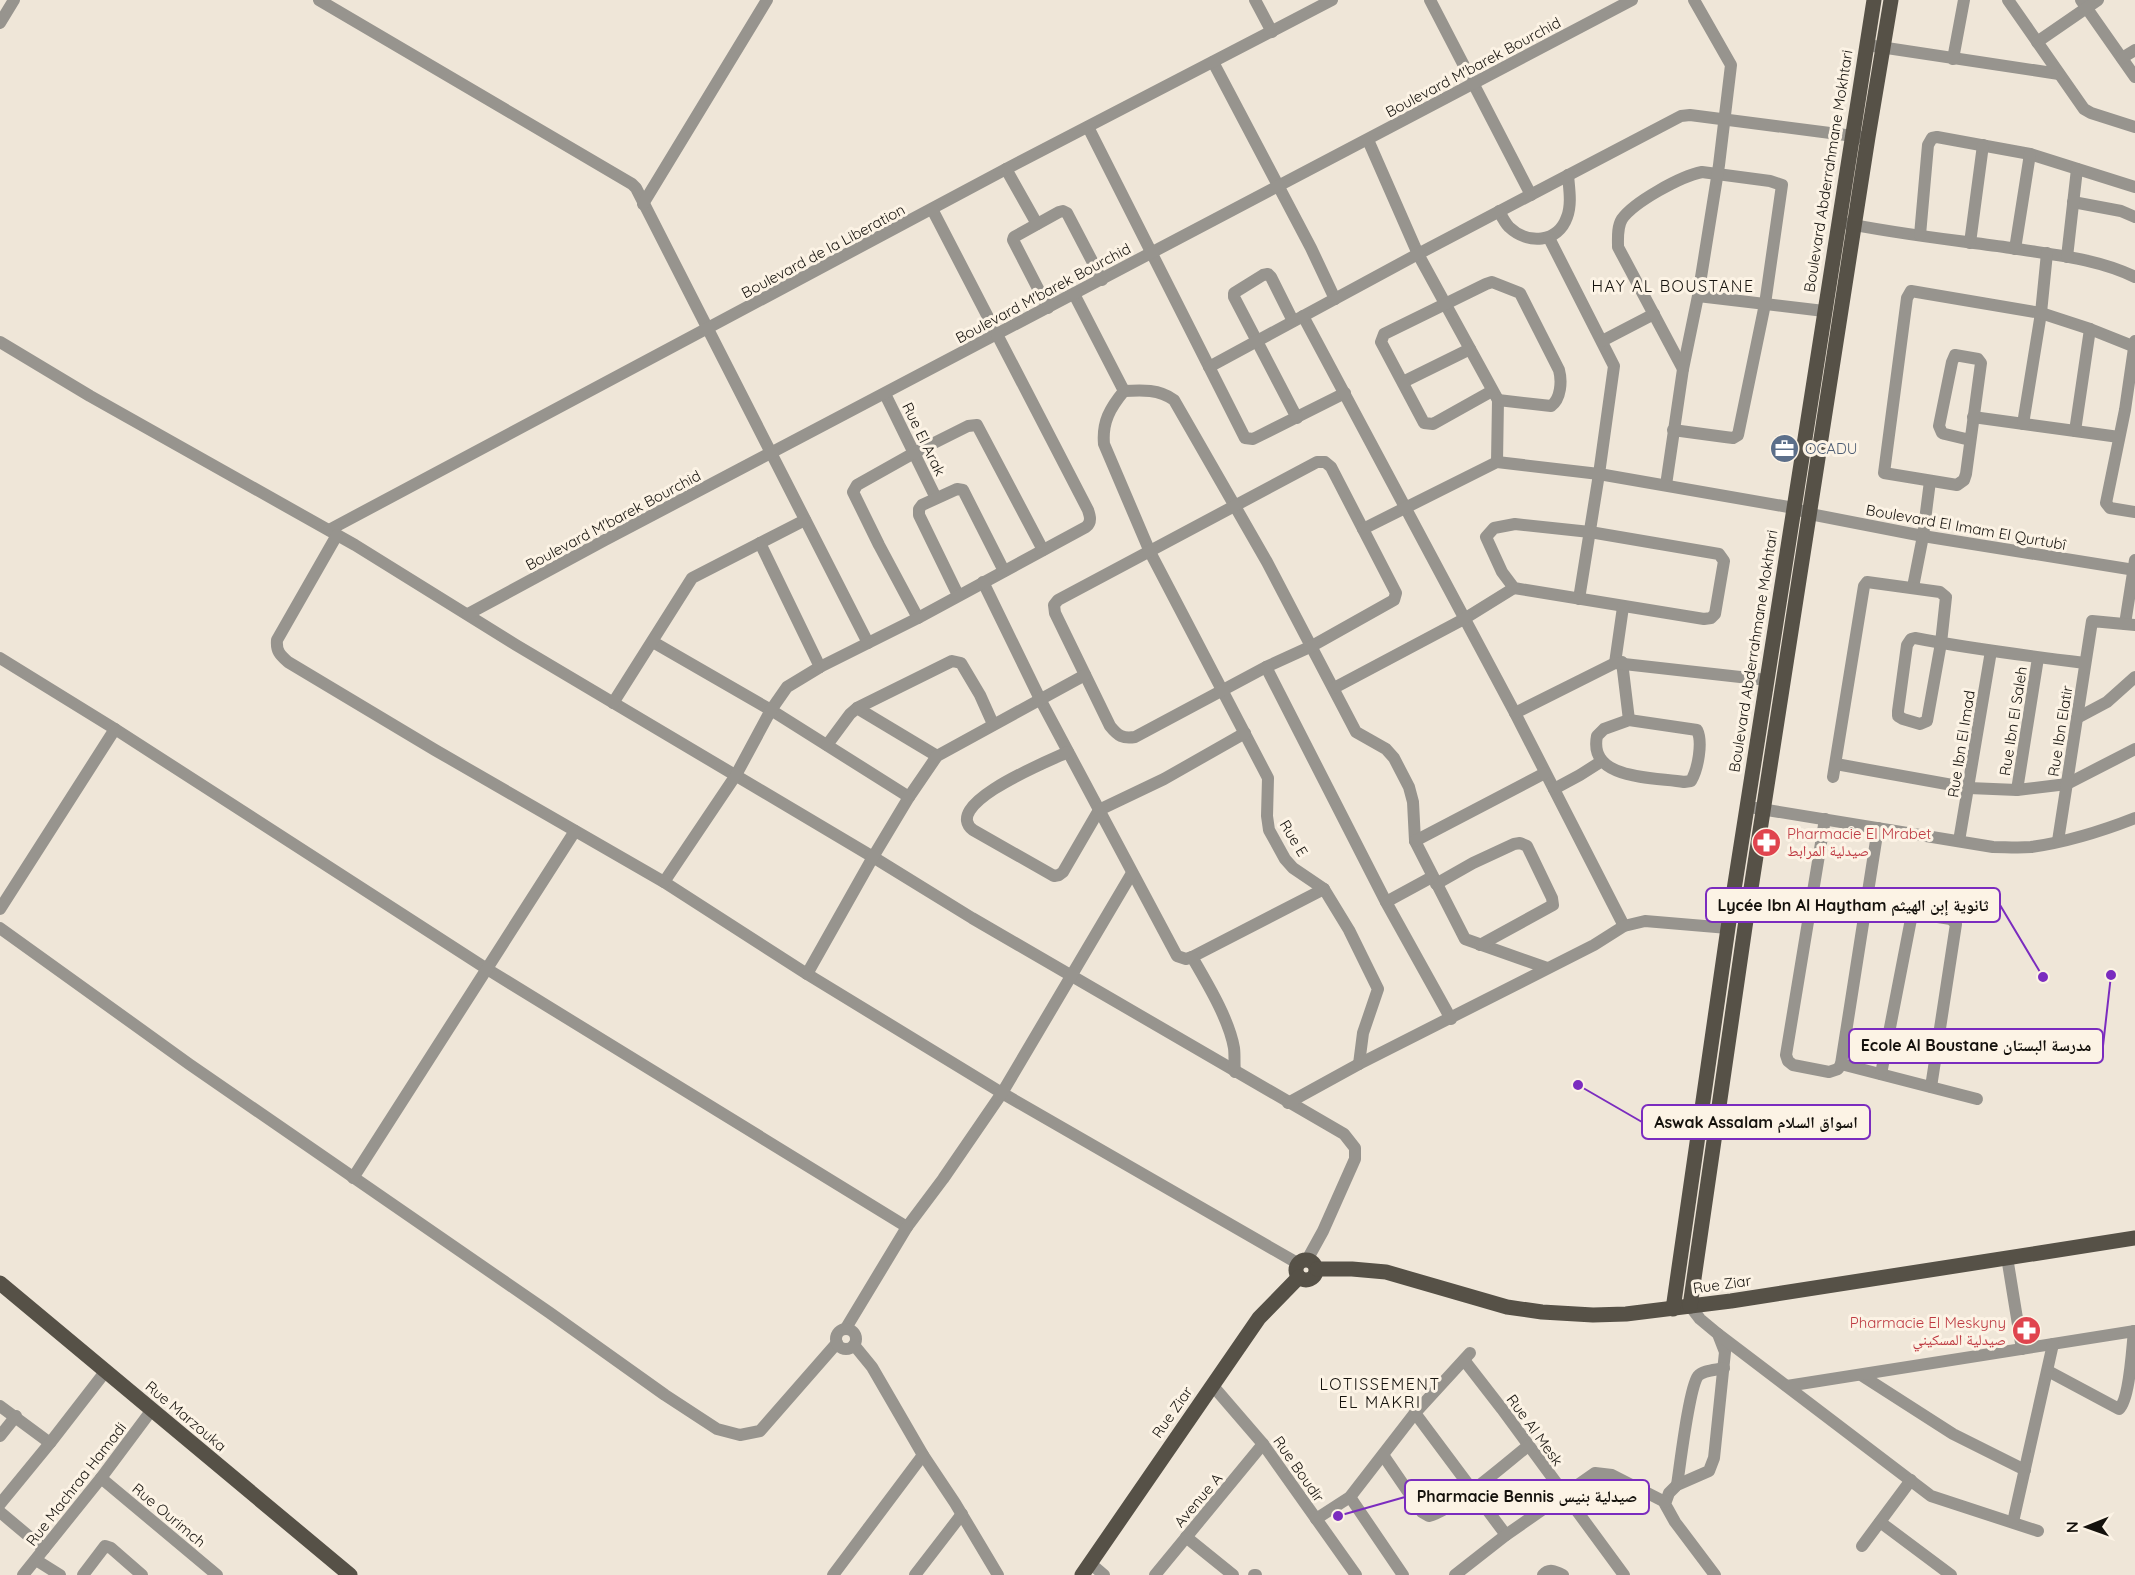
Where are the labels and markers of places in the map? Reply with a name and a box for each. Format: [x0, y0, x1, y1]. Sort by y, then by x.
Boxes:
office icon: OCADU [1768, 432, 1800, 464]
place label: OCADU [1805, 439, 1857, 458]
place label: Pharmacie El Mrabet صيدلية المرابط [1787, 824, 1931, 860]
pharmacy icon: Pharmacie El Mrabet صيدلية المرابط [1750, 826, 1782, 858]
callout: Lycée Ibn Al Haytham ثانوية إبن الهيثم [1706, 888, 2000, 922]
callout: Ecole Al Boustane مدرسة البستان [1849, 1029, 2103, 1063]
callout: Aswak Assalam اسواق السلام [1642, 1105, 1870, 1139]
place label: Pharmacie El Meskyny صيدلية المسكيني [1850, 1313, 2006, 1351]
pharmacy icon: Pharmacie El Meskyny صيدلية المسكيني [2011, 1315, 2043, 1347]
callout: Pharmacie Bennis صيدلية بنيس [1405, 1480, 1649, 1514]

